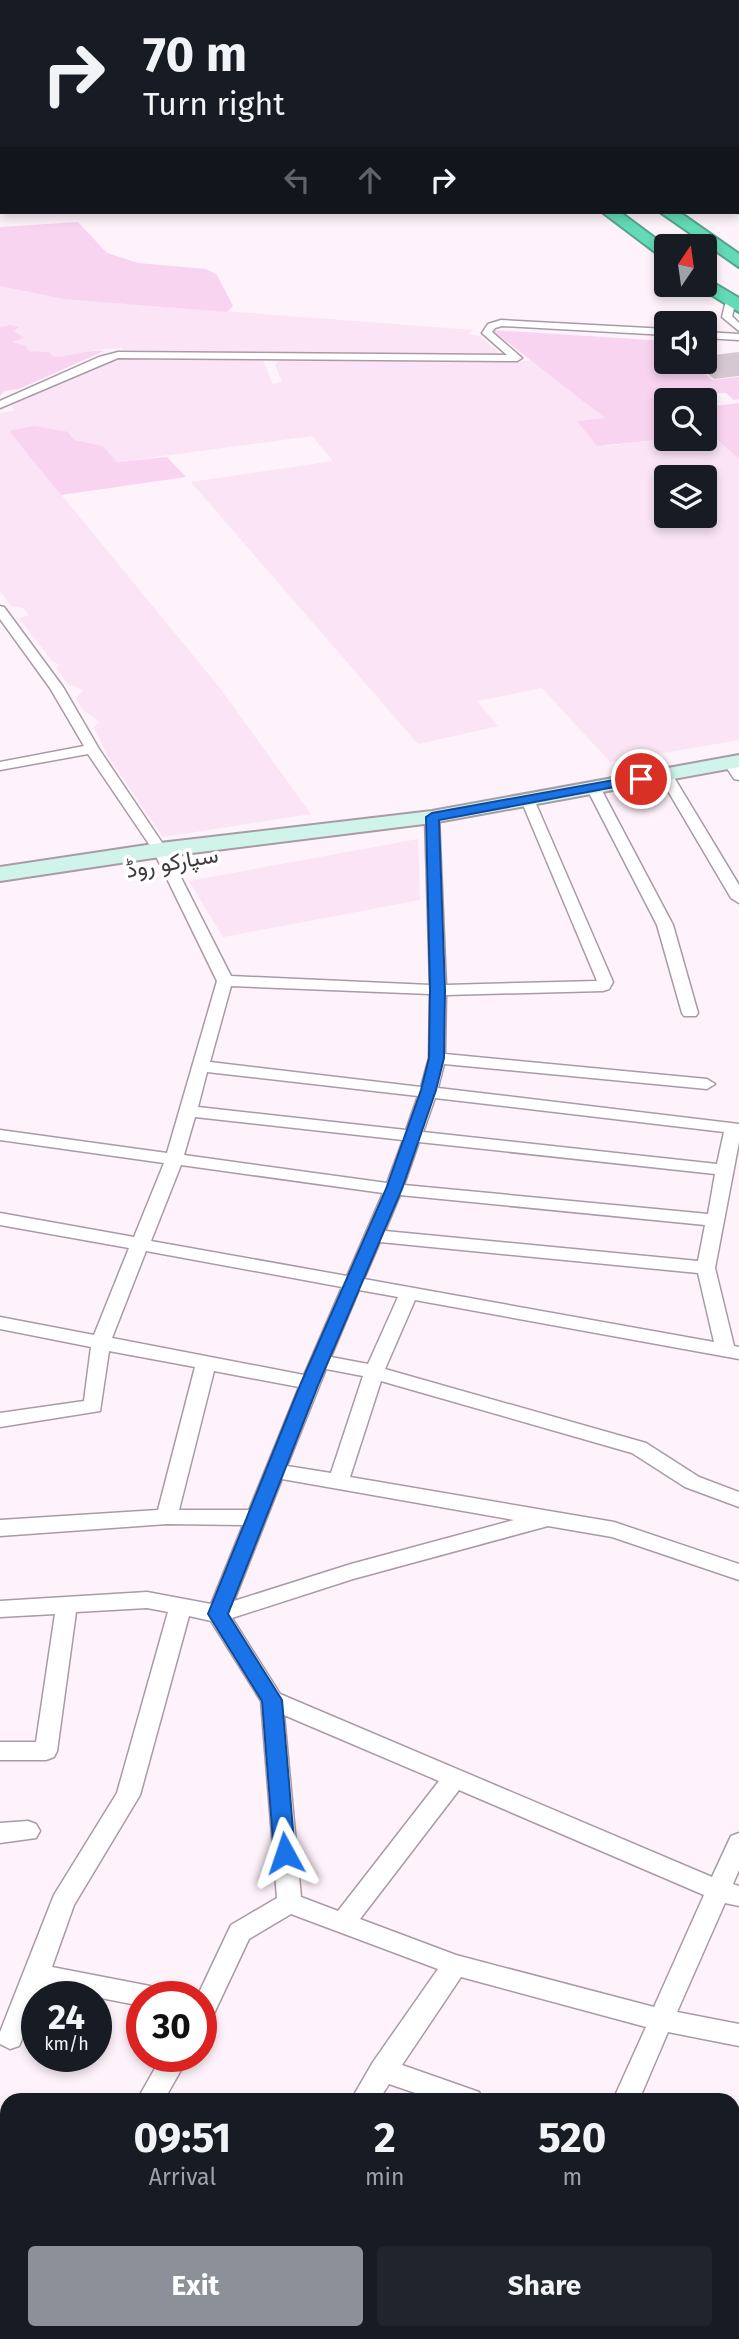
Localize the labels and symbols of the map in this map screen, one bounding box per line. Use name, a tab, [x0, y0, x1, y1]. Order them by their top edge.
north arrow	[654, 234, 718, 298]
pin	[611, 749, 671, 809]
street label: سپارکو روڈ	[124, 840, 221, 886]
position arrow	[248, 1816, 322, 1890]
speed limit sign: 30	[126, 1981, 217, 2072]

